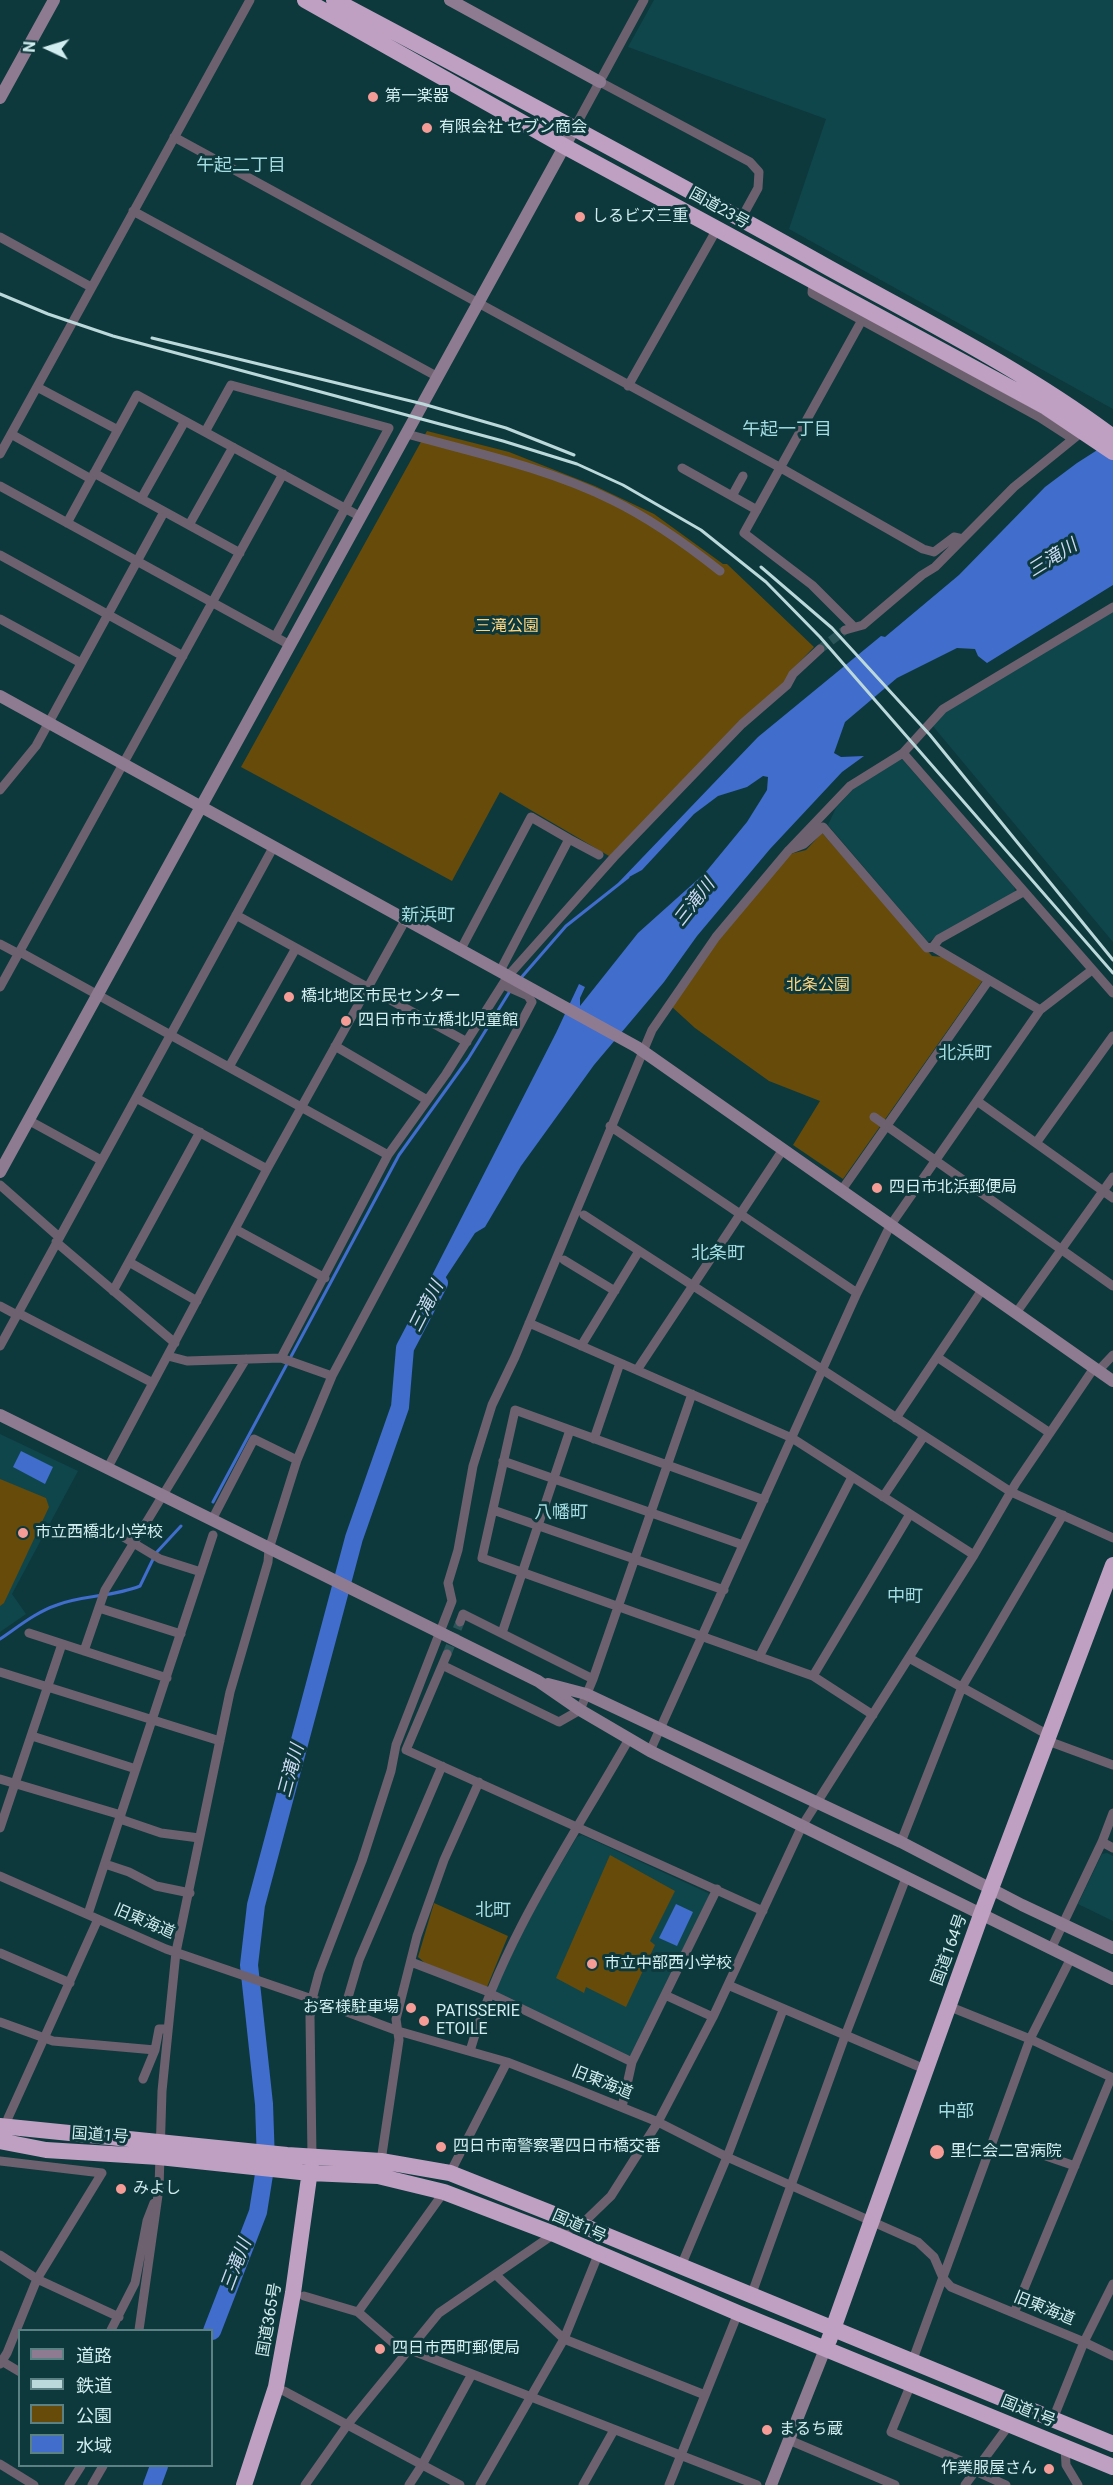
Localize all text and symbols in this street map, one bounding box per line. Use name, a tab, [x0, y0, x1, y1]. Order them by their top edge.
north arrow	[18, 18, 78, 78]
text: N	[20, 40, 39, 53]
place label: 第一楽器	[385, 87, 449, 107]
marker: 第一楽器	[366, 90, 380, 104]
place label: 有限会社 セブン商会	[439, 118, 587, 138]
marker: 有限会社 セブン商会	[420, 121, 434, 135]
district label: 午起二丁目	[196, 155, 286, 177]
street label: 国道23号	[685, 185, 753, 233]
place label: しるビズ三重	[592, 207, 688, 227]
marker: しるビズ三重	[573, 210, 587, 224]
district label: 午起一丁目	[742, 419, 832, 441]
water label: 三滝川	[1024, 536, 1082, 582]
park label: 三滝公園	[475, 617, 539, 637]
water label: 三滝川	[670, 875, 720, 931]
district label: 新浜町	[401, 905, 455, 927]
park label: 北条公園	[786, 976, 850, 996]
place label: 橋北地区市民センター	[301, 987, 461, 1007]
marker: 橋北地区市民センター	[282, 990, 296, 1004]
place label: 四日市市立橋北児童館	[358, 1011, 518, 1031]
marker: 四日市市立橋北児童館	[339, 1014, 353, 1028]
district label: 北浜町	[938, 1043, 992, 1065]
place label: 四日市北浜郵便局	[889, 1178, 1017, 1198]
marker: 四日市北浜郵便局	[870, 1181, 884, 1195]
district label: 北条町	[691, 1243, 745, 1265]
water label: 三滝川	[405, 1278, 449, 1336]
district label: 八幡町	[534, 1502, 588, 1524]
place label: 市立西橋北小学校	[35, 1523, 163, 1543]
marker: 市立西橋北小学校	[16, 1526, 30, 1540]
district label: 中町	[887, 1586, 923, 1608]
water label: 三滝川	[275, 1742, 309, 1800]
district label: 北町	[475, 1900, 511, 1922]
street label: 旧東海道	[111, 1901, 177, 1943]
street label: 国道164号	[928, 1911, 972, 1989]
place label: 市立中部西小学校	[604, 1954, 732, 1974]
marker: 市立中部西小学校	[585, 1957, 599, 1971]
place label: お客様駐車場	[303, 1998, 399, 2018]
marker: お客様駐車場	[404, 2001, 418, 2015]
place label: PATISSERIE ETOILE	[436, 2002, 520, 2040]
marker: PATISSERIE ETOILE	[417, 2014, 431, 2028]
street label: 旧東海道	[569, 2062, 635, 2104]
district label: 中部	[938, 2101, 974, 2123]
street label: 国道1号	[71, 2124, 129, 2148]
place label: 四日市南警察署四日市橋交番	[453, 2137, 661, 2157]
marker: 四日市南警察署四日市橋交番	[434, 2140, 448, 2154]
place label: 里仁会二宮病院	[950, 2142, 1062, 2162]
marker: 里仁会二宮病院	[928, 2143, 946, 2161]
place label: みよし	[133, 2179, 181, 2199]
marker: みよし	[114, 2182, 128, 2196]
street label: 国道1号	[549, 2207, 609, 2247]
water label: 三滝川	[217, 2236, 257, 2294]
street label: 国道365号	[254, 2281, 286, 2359]
street label: 旧東海道	[1011, 2288, 1077, 2330]
legend	[18, 2329, 213, 2467]
place label: 四日市西町郵便局	[392, 2339, 520, 2359]
marker: 四日市西町郵便局	[373, 2342, 387, 2356]
text: 道路	[76, 2345, 112, 2366]
text: 鉄道	[76, 2375, 112, 2396]
street label: 国道1号	[998, 2392, 1058, 2432]
text: 公園	[76, 2405, 112, 2426]
place label: まるち蔵	[779, 2420, 843, 2440]
marker: まるち蔵	[760, 2423, 774, 2437]
text: 水域	[76, 2435, 112, 2456]
place label: 作業服屋さん	[941, 2459, 1037, 2479]
marker: 作業服屋さん	[1042, 2462, 1056, 2476]

